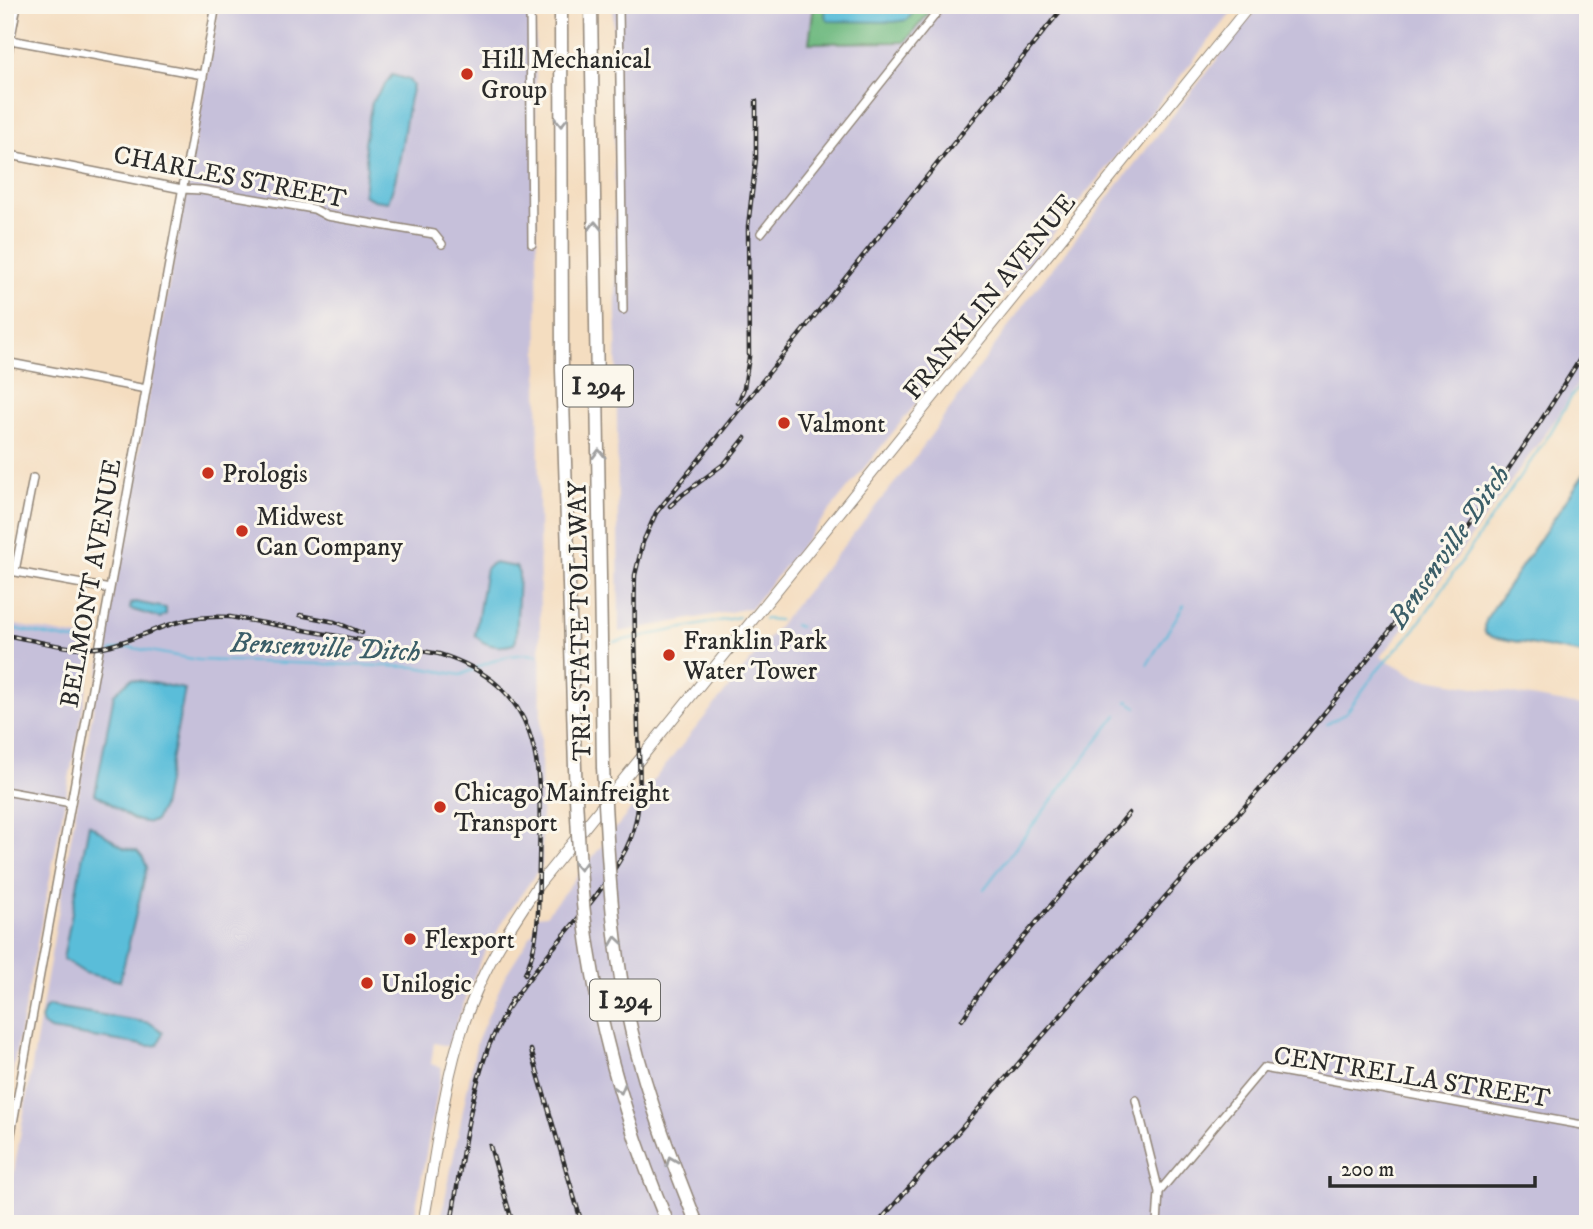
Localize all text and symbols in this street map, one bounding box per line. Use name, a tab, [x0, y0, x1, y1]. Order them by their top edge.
place label: Hill Mechanical Group	[481, 44, 651, 107]
marker: Hill Mechanical Group	[459, 66, 475, 82]
one-way arrow	[553, 118, 569, 128]
street label: CHARLES STREET	[110, 139, 349, 216]
street label: FRANKLIN AVENUE	[897, 187, 1084, 407]
one-way arrow	[587, 220, 603, 231]
road number: I 294	[563, 366, 633, 407]
place label: Valmont	[797, 408, 886, 441]
marker: Valmont	[776, 415, 792, 431]
one-way arrow	[592, 448, 607, 459]
street label: BELMONT AVENUE	[53, 456, 130, 710]
place label: Prologis	[222, 458, 308, 491]
water label: Bensenville Ditch	[1380, 459, 1518, 635]
marker: Prologis	[200, 465, 216, 481]
street label: TRI-STATE TOLLWAY	[562, 480, 599, 761]
place label: Midwest Can Company	[256, 501, 403, 564]
marker: Midwest Can Company	[234, 523, 250, 539]
water label: Bensenville Ditch	[229, 625, 422, 670]
place label: Franklin Park Water Tower	[682, 625, 827, 688]
marker: Franklin Park Water Tower	[661, 647, 677, 663]
place label: Chicago Mainfreight Transport	[454, 777, 670, 840]
marker: Chicago Mainfreight Transport	[432, 799, 448, 815]
one-way arrow	[572, 860, 587, 871]
place label: Flexport	[424, 924, 515, 957]
marker: Flexport	[402, 931, 418, 947]
one-way arrow	[608, 935, 623, 946]
place label: Unilogic	[381, 968, 472, 1001]
marker: Unilogic	[359, 975, 375, 991]
road number: I 294	[590, 980, 660, 1020]
street label: CENTRELLA STREET	[1271, 1039, 1553, 1116]
one-way arrow	[612, 1083, 626, 1095]
scale bar	[1330, 1145, 1535, 1189]
one-way arrow	[666, 1155, 680, 1167]
text: 200 m	[1341, 1157, 1394, 1183]

